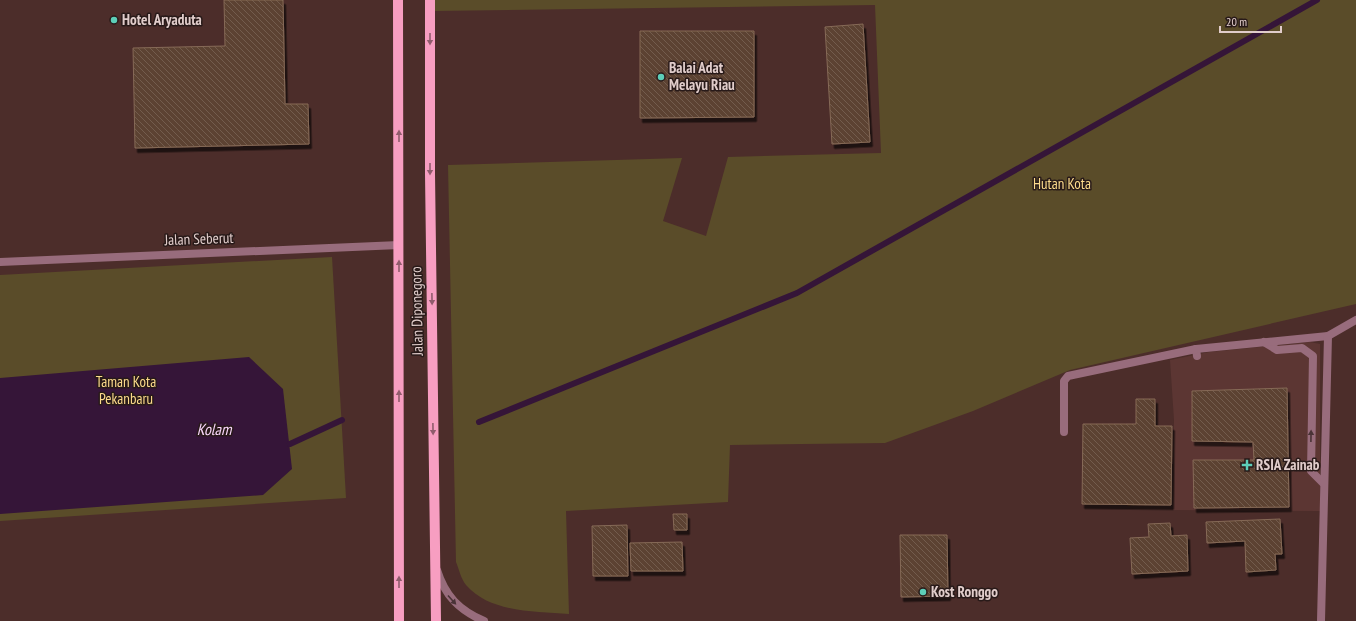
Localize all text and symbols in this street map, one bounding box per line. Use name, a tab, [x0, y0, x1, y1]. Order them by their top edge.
scale bar	[1220, 8, 1281, 34]
place label: Hotel Aryaduta	[122, 10, 202, 29]
text: 20 m	[1226, 14, 1247, 29]
marker: Hotel Aryaduta	[109, 15, 119, 25]
one-way arrow	[427, 33, 433, 46]
place label: Balai Adat Melayu Riau	[669, 58, 735, 94]
marker: Balai Adat Melayu Riau	[656, 72, 666, 82]
one-way arrow	[396, 129, 402, 142]
one-way arrow	[427, 163, 433, 176]
park label: Hutan Kota	[1033, 174, 1091, 193]
street label: Jalan Seberut	[163, 228, 234, 249]
one-way arrow	[396, 259, 402, 272]
street label: Jalan Diponegoro	[406, 266, 427, 357]
one-way arrow	[428, 293, 435, 305]
park label: Taman Kota Pekanbaru	[96, 372, 156, 408]
one-way arrow	[396, 389, 402, 402]
water label: Kolam	[197, 419, 233, 439]
one-way arrow	[430, 423, 437, 435]
one-way arrow	[1308, 429, 1314, 442]
place label: RSIA Zainab	[1256, 455, 1320, 474]
marker: RSIA Zainab	[1241, 459, 1253, 471]
one-way arrow	[396, 575, 402, 588]
place label: Kost Ronggo	[931, 582, 998, 601]
marker: Kost Ronggo	[918, 587, 928, 597]
one-way arrow	[448, 595, 457, 605]

